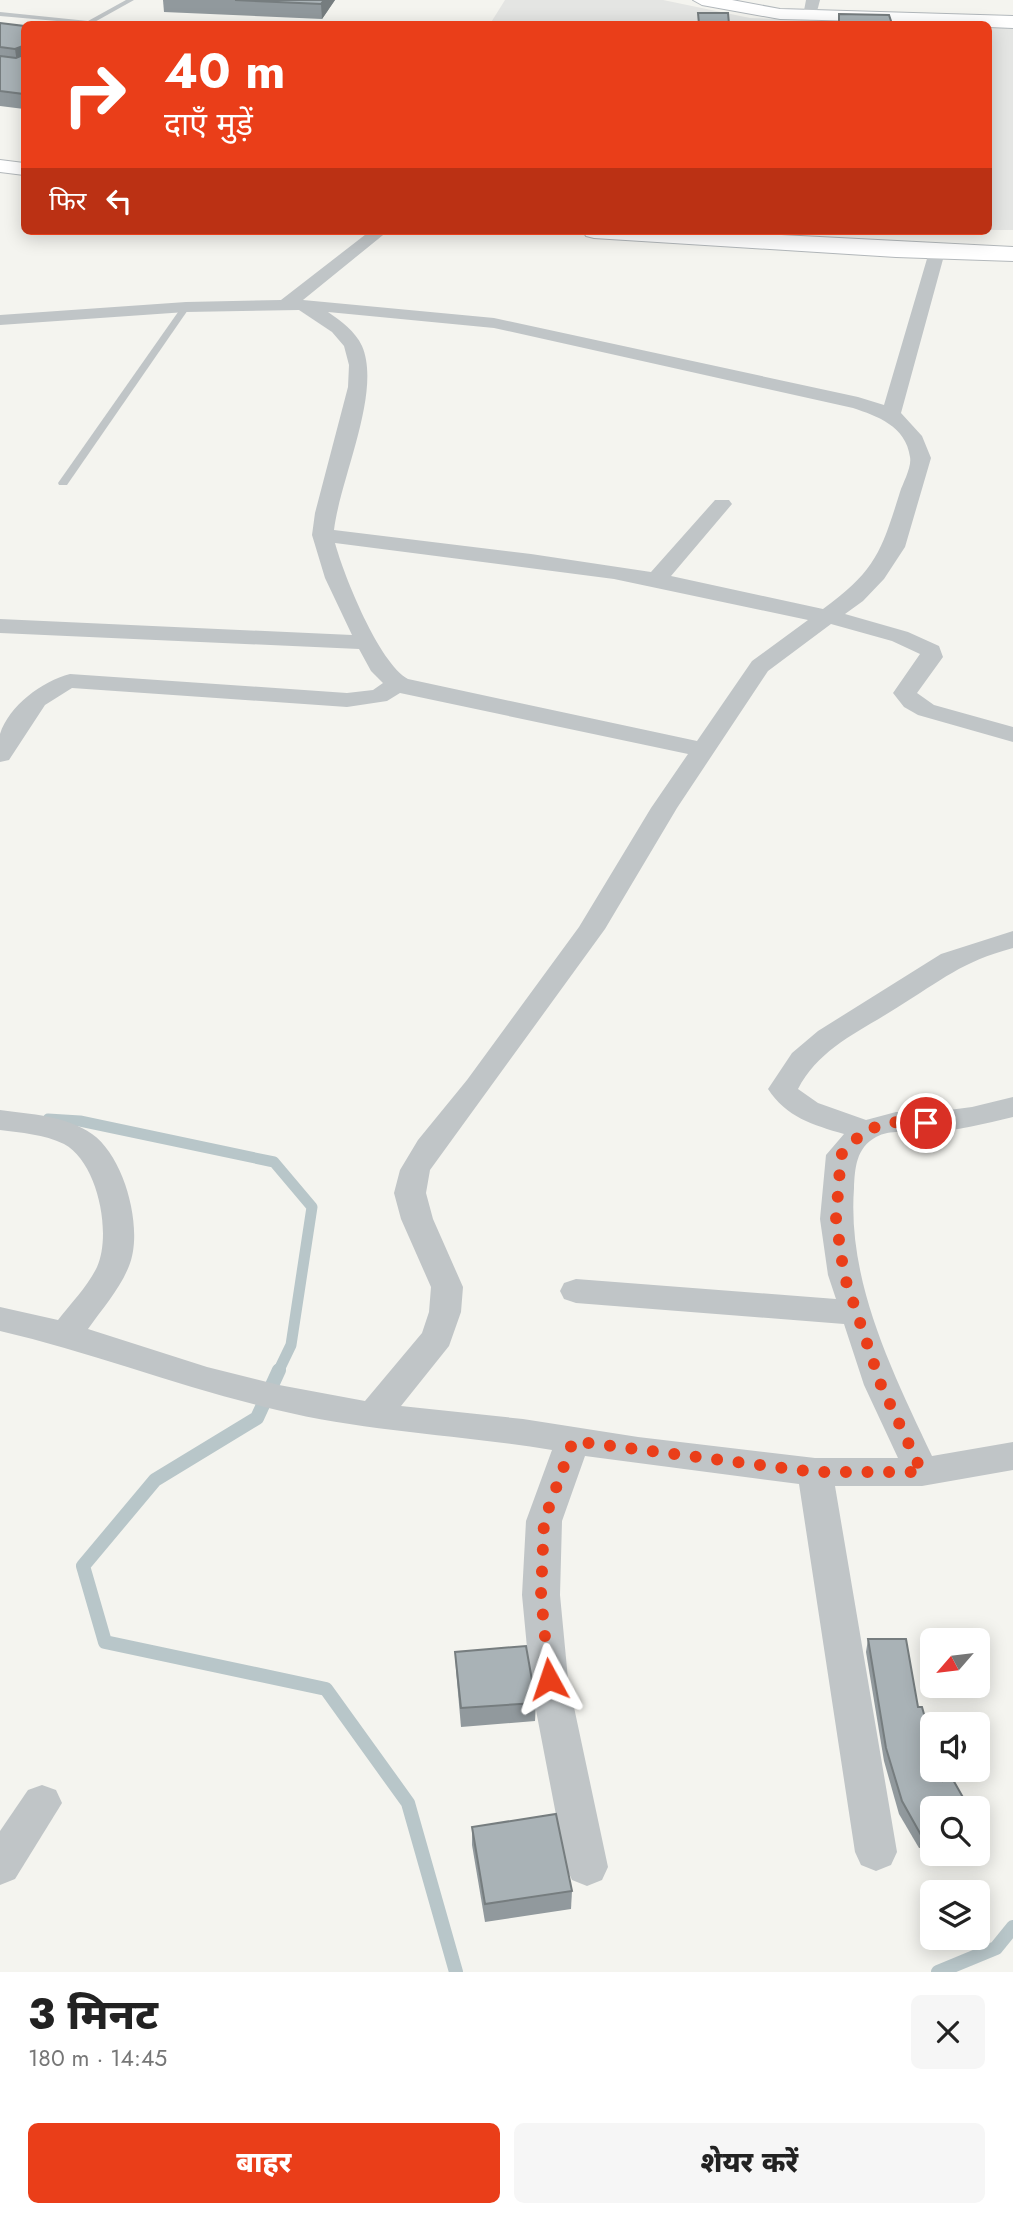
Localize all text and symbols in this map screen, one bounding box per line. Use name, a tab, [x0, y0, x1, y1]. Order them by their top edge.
text: 40 m	[164, 36, 286, 106]
icon: right	[49, 49, 140, 140]
text: दाएँ मुड़ें	[164, 101, 253, 147]
text: फिर	[49, 182, 86, 220]
icon: left	[100, 182, 138, 220]
pin	[896, 1093, 956, 1153]
icon: arrive	[907, 1104, 945, 1142]
north arrow	[920, 1628, 990, 1698]
map controls	[920, 1628, 990, 1950]
position arrow	[512, 1642, 586, 1716]
button: sound	[920, 1712, 990, 1782]
button: search	[920, 1796, 990, 1866]
button: layers	[920, 1880, 990, 1950]
text: 3 मिनट	[28, 1984, 158, 2045]
button: close	[911, 1995, 985, 2069]
text: 180 m · 14:45	[28, 2041, 167, 2075]
button: बाहर	[28, 2123, 500, 2203]
button: शेयर करें	[514, 2123, 985, 2203]

